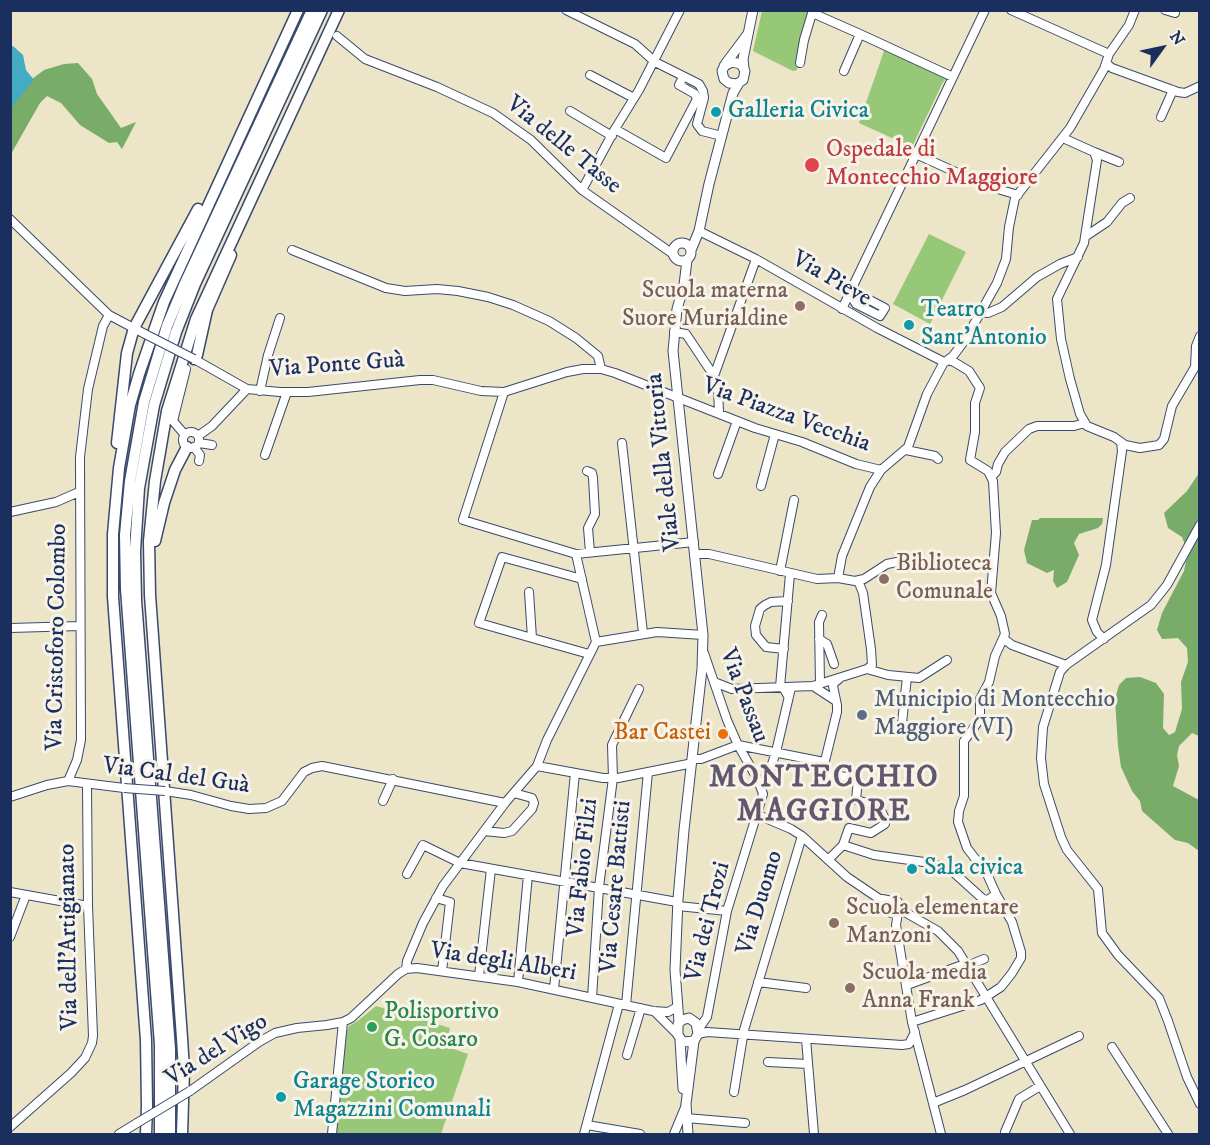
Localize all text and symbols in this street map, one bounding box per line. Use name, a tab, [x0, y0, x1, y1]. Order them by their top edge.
north arrow	[1132, 18, 1192, 78]
text: N	[1165, 27, 1189, 49]
street label: Via delle Tasse	[500, 91, 626, 201]
place label: Galleria Civica	[728, 98, 869, 126]
marker: Galleria Civica	[709, 105, 723, 119]
place label: Ospedale di Montecchio Maggiore	[826, 137, 1038, 193]
marker: Ospedale di Montecchio Maggiore	[803, 156, 821, 174]
street label: Via Pieve	[786, 246, 876, 314]
place label: Scuola materna Suore Murialdine	[622, 278, 788, 334]
place label: Teatro Sant'Antonio	[921, 297, 1047, 353]
marker: Scuola materna Suore Murialdine	[793, 299, 807, 313]
marker: Teatro Sant'Antonio	[902, 318, 916, 332]
street label: Via Ponte Guà	[268, 347, 406, 385]
street label: Viale della Vittoria	[641, 372, 689, 552]
street label: Via Piazza Vecchia	[698, 372, 874, 460]
street label: Via Cristoforo Colombo	[42, 523, 74, 751]
place label: Biblioteca Comunale	[896, 551, 993, 607]
marker: Biblioteca Comunale	[877, 572, 891, 586]
street label: Via Passau	[712, 645, 774, 747]
place label: Municipio di Montecchio Maggiore (VI)	[874, 687, 1115, 743]
marker: Municipio di Montecchio Maggiore (VI)	[855, 708, 869, 722]
place label: Bar Castei	[614, 720, 711, 748]
marker: Bar Castei	[716, 727, 730, 741]
street label: Via Cal del Guà	[101, 752, 251, 802]
district label: MONTECCHIO MAGGIORE	[709, 762, 939, 832]
street label: Via Fabio Filzi	[562, 797, 606, 939]
street label: Via Cesare Battisti	[595, 799, 639, 975]
street label: Via dell'Artigianato	[54, 844, 86, 1030]
street label: Via Duomo	[732, 847, 790, 959]
place label: Sala civica	[924, 855, 1023, 883]
street label: Via dei Trozi	[680, 859, 738, 985]
marker: Sala civica	[905, 862, 919, 876]
place label: Scuola elementare Manzoni	[846, 895, 1019, 951]
marker: Scuola elementare Manzoni	[827, 916, 841, 930]
street label: Via degli Alberi	[428, 937, 578, 989]
place label: Scuola media Anna Frank	[862, 960, 987, 1016]
marker: Scuola media Anna Frank	[843, 981, 857, 995]
place label: Polisportivo G. Cosaro	[384, 999, 499, 1055]
street label: Via del Vigo	[160, 1008, 274, 1094]
marker: Polisportivo G. Cosaro	[365, 1020, 379, 1034]
place label: Garage Storico Magazzini Comunali	[293, 1069, 491, 1125]
marker: Garage Storico Magazzini Comunali	[274, 1090, 288, 1104]

